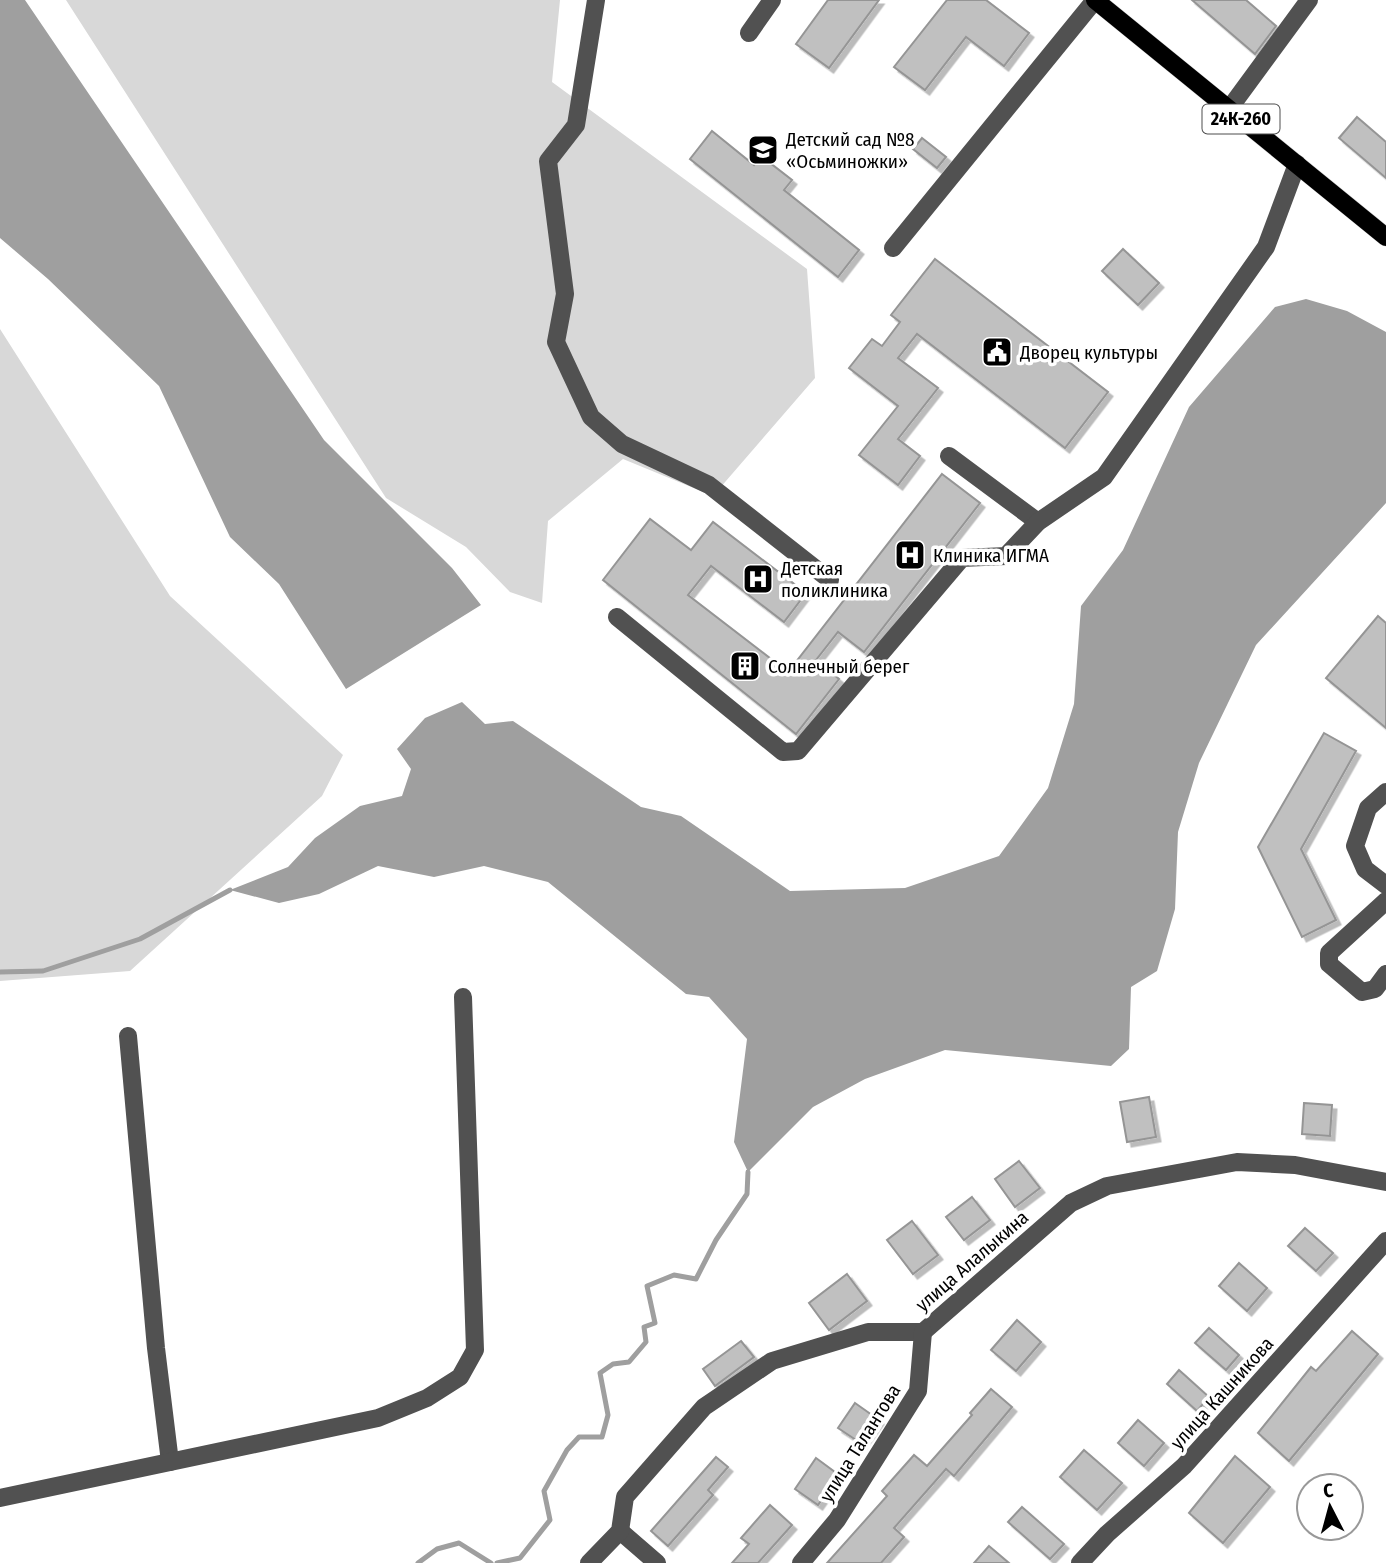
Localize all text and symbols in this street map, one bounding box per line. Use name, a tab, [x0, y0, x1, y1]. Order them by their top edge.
road number: 24К-260	[1202, 104, 1280, 134]
place label: Детский сад №8 «Осьминожки»	[785, 128, 915, 173]
school or university icon: Детский сад №8 «Осьминожки»	[746, 133, 780, 167]
public building icon: Дворец культуры	[980, 335, 1014, 369]
place label: Дворец культуры	[1019, 341, 1158, 364]
hospital icon: Клиника ИГМА	[893, 538, 927, 572]
place label: Клиника ИГМА	[933, 544, 1049, 567]
place label: Детская поликлиника	[780, 557, 888, 602]
hospital icon: Детская поликлиника	[741, 562, 775, 596]
building icon: Солнечный берег	[728, 649, 762, 683]
place label: Солнечный берег	[768, 655, 910, 678]
street label: улица Алалыкина	[911, 1206, 1033, 1316]
street label: улица Кашникова	[1166, 1332, 1278, 1454]
street label: улица Талантова	[815, 1380, 905, 1506]
north arrow	[1295, 1472, 1365, 1542]
text: С	[1322, 1479, 1334, 1503]

